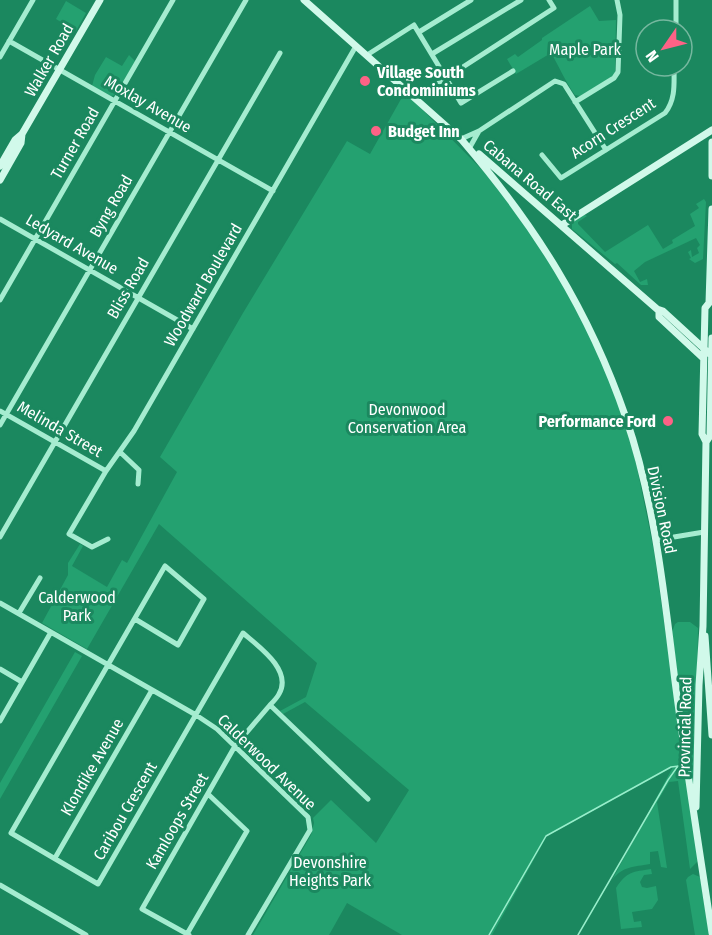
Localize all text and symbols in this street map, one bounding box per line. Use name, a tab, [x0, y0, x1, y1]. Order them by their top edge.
north arrow	[634, 18, 694, 78]
street label: Walker Road	[20, 20, 78, 100]
park label: Maple Park	[549, 40, 622, 59]
text: N	[642, 47, 663, 66]
place label: Village South Condominiums	[376, 63, 476, 100]
street label: Moxlay Avenue	[101, 71, 195, 137]
marker: Village South Condominiums	[358, 74, 372, 88]
street label: Acorn Crescent	[567, 93, 660, 162]
street label: Turner Road	[47, 104, 103, 182]
place label: Budget Inn	[388, 122, 460, 141]
marker: Budget Inn	[369, 124, 383, 138]
street label: Cabana Road East	[479, 135, 581, 225]
street label: Byng Road	[86, 171, 136, 241]
street label: Ledyard Avenue	[22, 210, 122, 278]
street label: Woodward Boulevard	[160, 220, 246, 350]
street label: Bliss Road	[103, 254, 153, 322]
street label: Melinda Street	[14, 397, 107, 461]
park label: Devonwood Conservation Area	[348, 400, 467, 437]
place label: Performance Ford	[538, 412, 656, 431]
marker: Performance Ford	[661, 414, 675, 428]
street label: Division Road	[643, 464, 681, 556]
park label: Calderwood Park	[38, 588, 116, 625]
street label: Provincial Road	[675, 676, 695, 778]
street label: Calderwood Avenue	[214, 710, 320, 814]
street label: Klondike Avenue	[56, 715, 128, 819]
street label: Caribou Crescent	[89, 758, 161, 864]
street label: Kamloops Street	[142, 769, 213, 872]
park label: Devonshire Heights Park	[289, 853, 371, 890]

